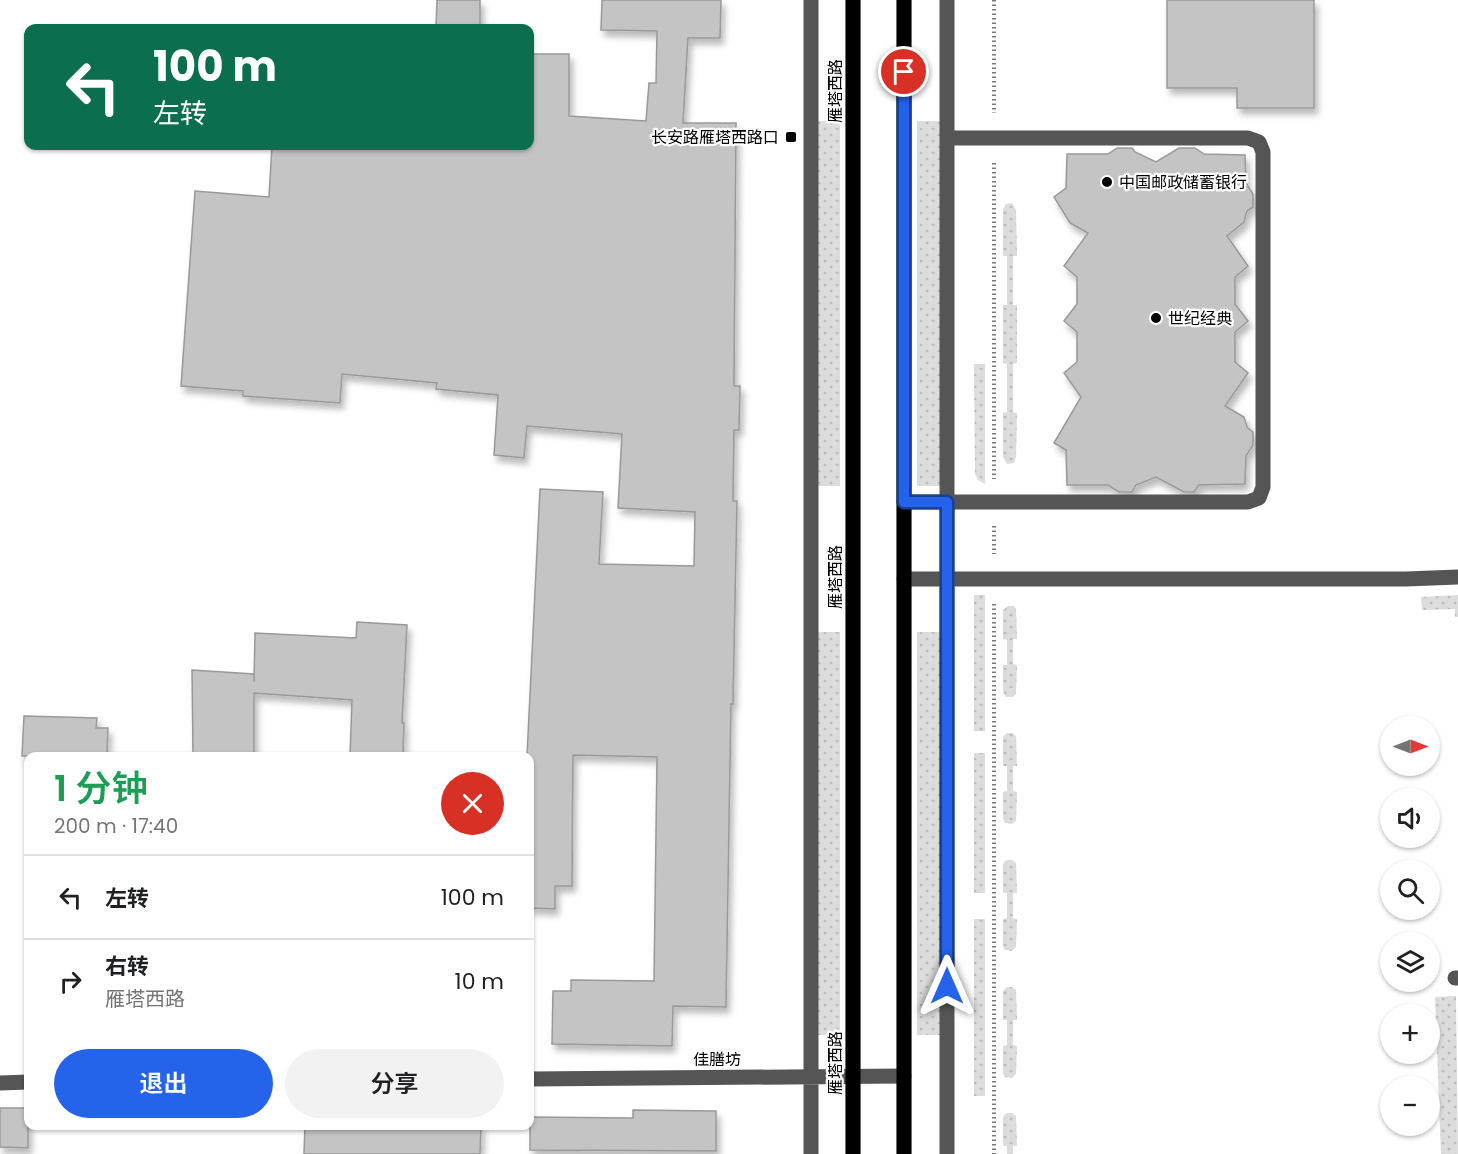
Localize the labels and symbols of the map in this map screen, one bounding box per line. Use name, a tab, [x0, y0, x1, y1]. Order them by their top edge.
pin	[878, 46, 929, 97]
street label: 雁塔西路	[824, 59, 847, 123]
place label: 长安路雁塔西路口	[651, 126, 779, 149]
marker: 长安路雁塔西路口	[784, 130, 798, 144]
place label: 中国邮政储蓄银行	[1119, 171, 1247, 194]
marker: 中国邮政储蓄银行	[1100, 175, 1114, 189]
place label: 世纪经典	[1168, 307, 1232, 330]
marker: 世纪经典	[1149, 311, 1163, 325]
street label: 雁塔西路	[824, 545, 847, 609]
north arrow	[1380, 716, 1440, 776]
position arrow	[915, 954, 979, 1018]
street label: 雁塔西路	[824, 1031, 847, 1095]
street label: 佳膳坊	[693, 1048, 741, 1071]

